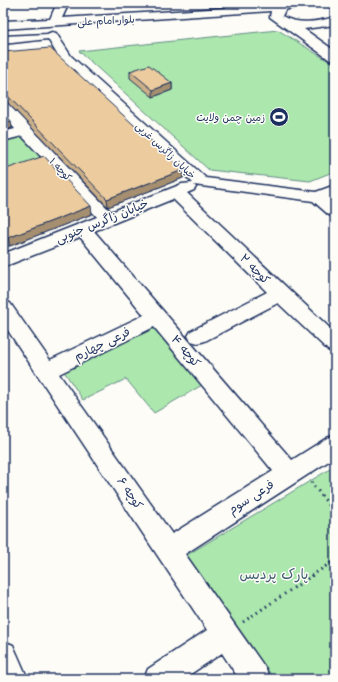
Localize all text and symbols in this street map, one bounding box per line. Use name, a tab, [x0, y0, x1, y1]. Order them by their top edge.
street label: بلوار امام علی	[77, 12, 135, 29]
sports icon: زمین چمن ولایت	[268, 106, 290, 128]
place label: زمین چمن ولایت	[196, 111, 265, 124]
street label: خیابان زاگرس غربی	[132, 119, 198, 182]
street label: کوچه ۱	[47, 155, 75, 184]
street label: خیابان زاگرس جنوبی	[53, 195, 151, 247]
street label: کوچه ۲	[236, 250, 274, 288]
street label: فرعی چهارم	[71, 324, 133, 365]
street label: کوچه ۴	[168, 331, 204, 371]
street label: کوچه ۶	[113, 474, 147, 512]
street label: فرعی سوم	[225, 476, 278, 519]
park label: پارک پردیس	[240, 565, 308, 584]

